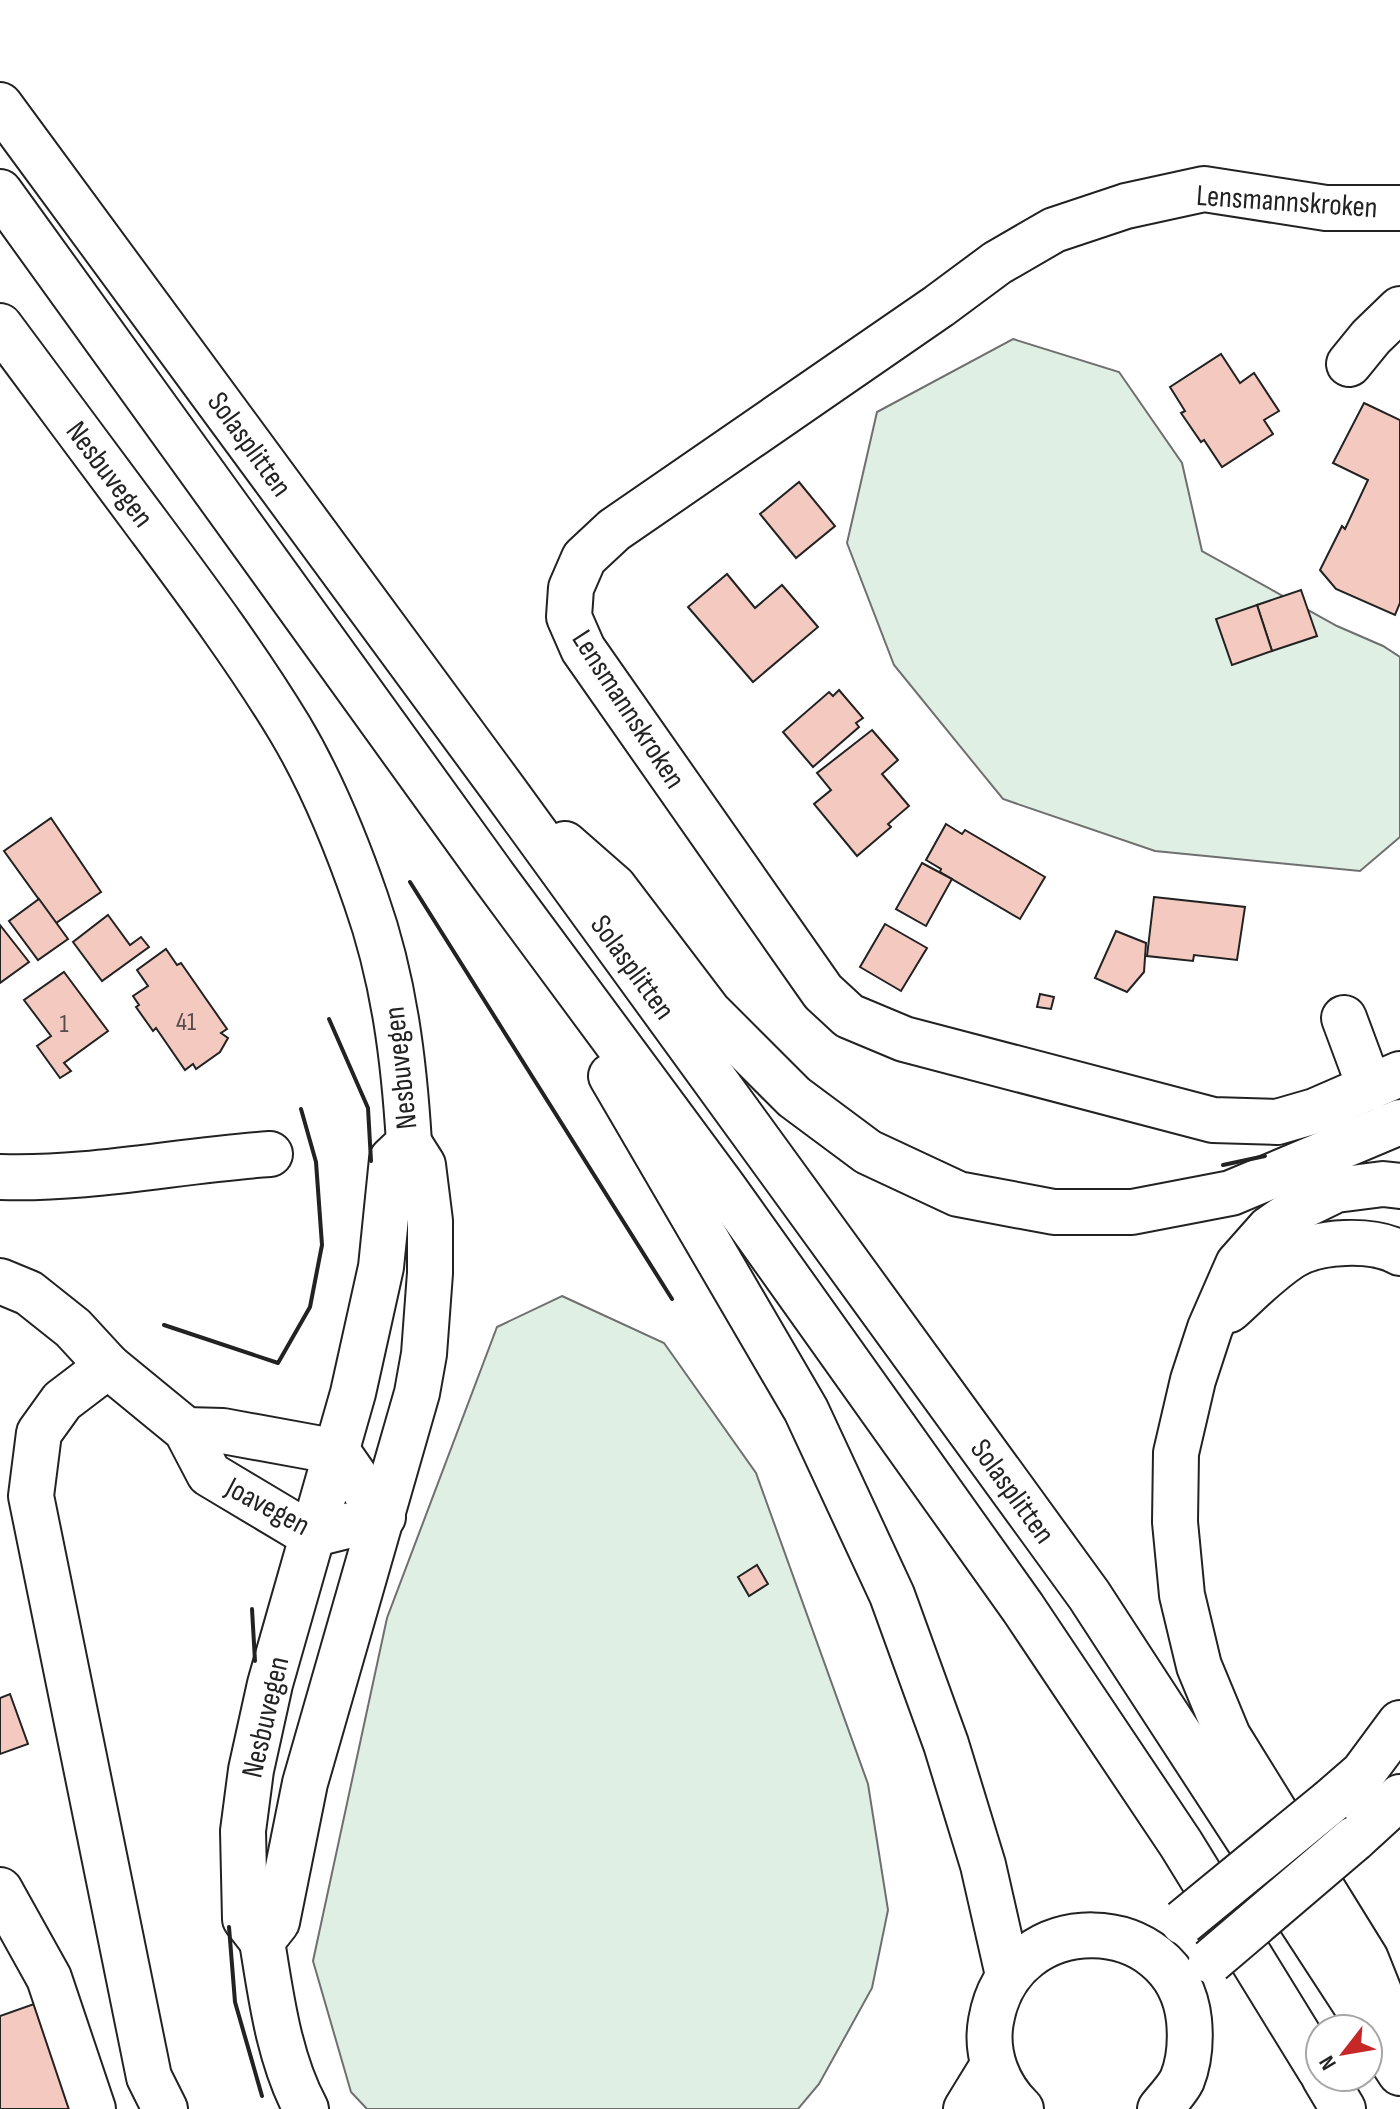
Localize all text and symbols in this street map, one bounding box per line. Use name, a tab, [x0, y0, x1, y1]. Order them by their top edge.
street label: Lensmannskroken	[1195, 178, 1379, 226]
street label: Solasplitten	[199, 385, 299, 504]
street label: Nesbuvegen	[58, 415, 161, 535]
street label: Lensmannskroken	[564, 624, 693, 796]
street label: Solasplitten	[582, 908, 682, 1027]
street label: Nesbuvegen	[377, 1005, 425, 1131]
house number: 41	[176, 1007, 196, 1038]
house number: 1	[59, 1009, 69, 1040]
street label: Solasplitten	[962, 1432, 1062, 1551]
street label: Joavegen	[218, 1469, 316, 1544]
street label: Nesbuvegen	[235, 1653, 297, 1781]
north arrow	[1304, 2013, 1384, 2093]
text: N	[1314, 2051, 1343, 2075]

